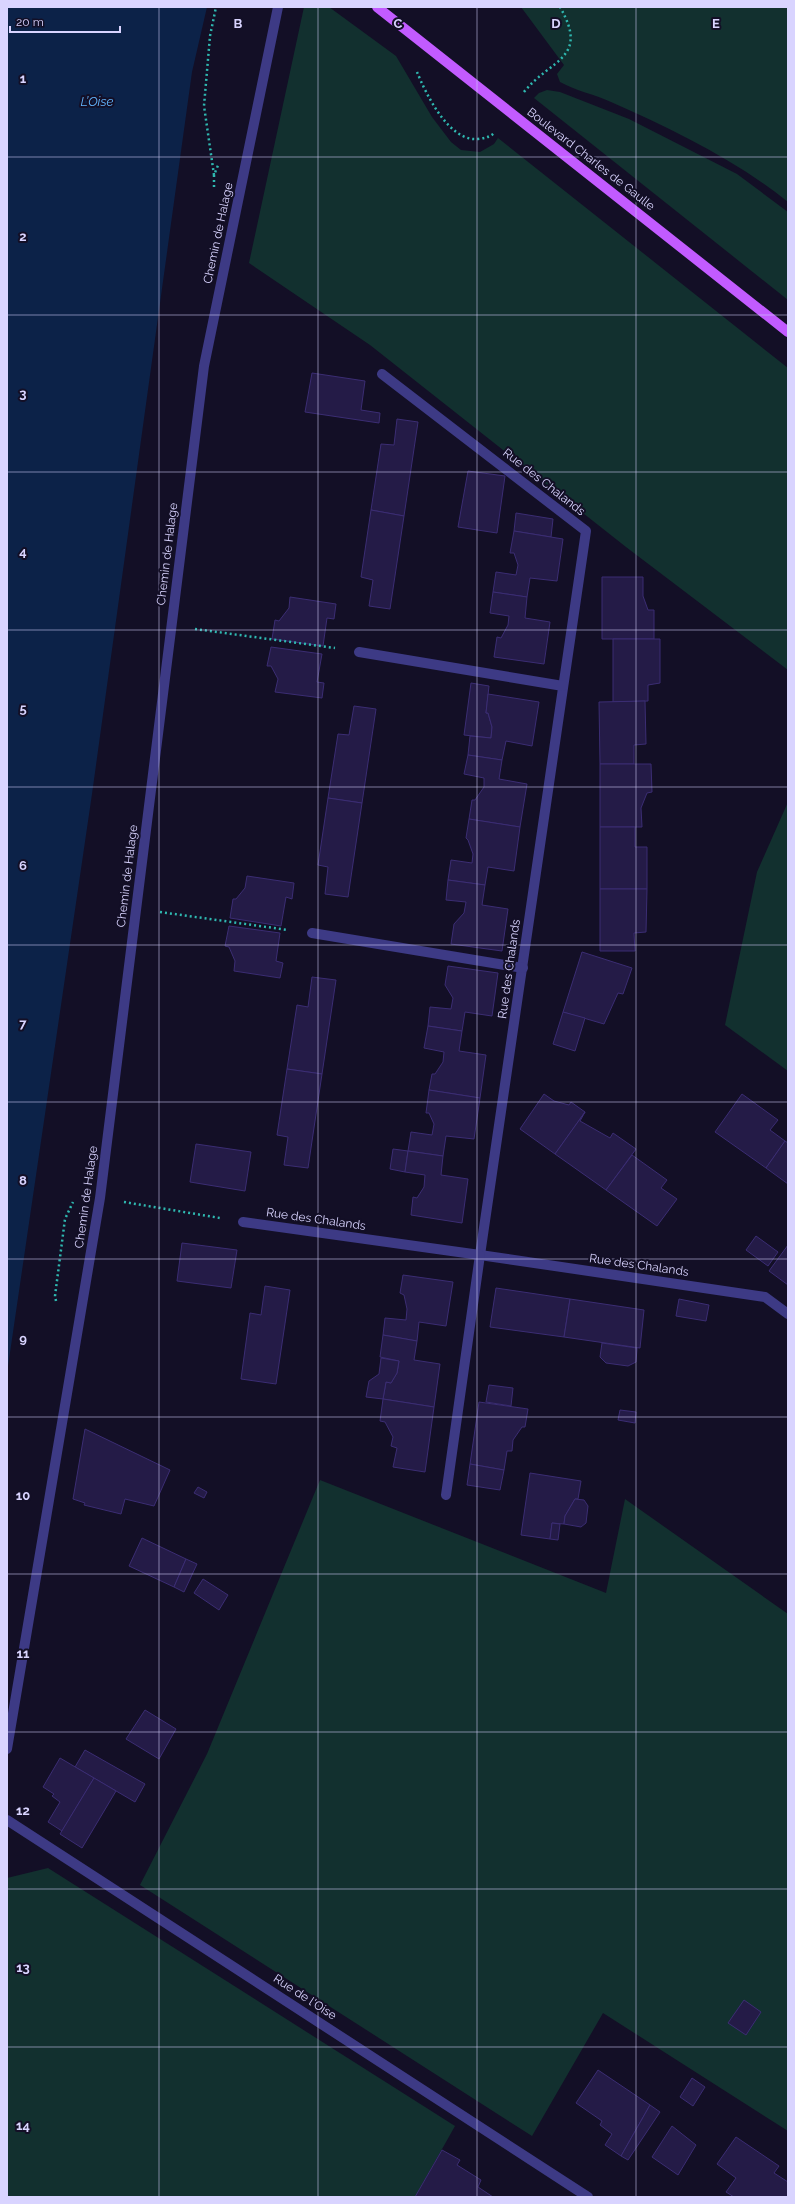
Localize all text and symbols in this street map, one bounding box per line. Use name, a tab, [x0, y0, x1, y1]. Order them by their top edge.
scale bar	[10, 8, 120, 34]
text: 20 m	[16, 15, 44, 29]
text: B	[234, 16, 243, 31]
text: C	[394, 16, 403, 31]
text: D	[551, 16, 561, 31]
text: E	[712, 16, 720, 31]
text: 1	[20, 71, 27, 86]
water label: L’Oise	[81, 94, 113, 109]
street label: Boulevard Charles de Gaulle	[524, 105, 658, 213]
street label: Chemin de Halage	[200, 181, 236, 285]
text: 2	[19, 229, 27, 244]
text: 3	[19, 386, 27, 401]
street label: Rue des Chalands	[500, 446, 588, 518]
street label: Chemin de Halage	[154, 502, 180, 606]
text: 4	[19, 544, 27, 559]
text: 5	[19, 701, 27, 716]
street label: Chemin de Halage	[114, 824, 140, 928]
text: 6	[19, 858, 27, 873]
street label: Rue des Chalands	[495, 918, 523, 1020]
text: 7	[19, 1016, 27, 1031]
street label: Chemin de Halage	[72, 1145, 100, 1249]
text: 8	[19, 1173, 27, 1188]
street label: Rue des Chalands	[265, 1205, 367, 1233]
street label: Rue des Chalands	[588, 1251, 690, 1279]
text: 9	[19, 1331, 27, 1346]
text: 10	[16, 1488, 30, 1503]
text: 11	[17, 1646, 30, 1661]
text: 12	[16, 1803, 30, 1818]
text: 13	[16, 1960, 30, 1975]
street label: Rue de l'Oise	[271, 1971, 339, 2023]
text: 14	[16, 2118, 30, 2133]

